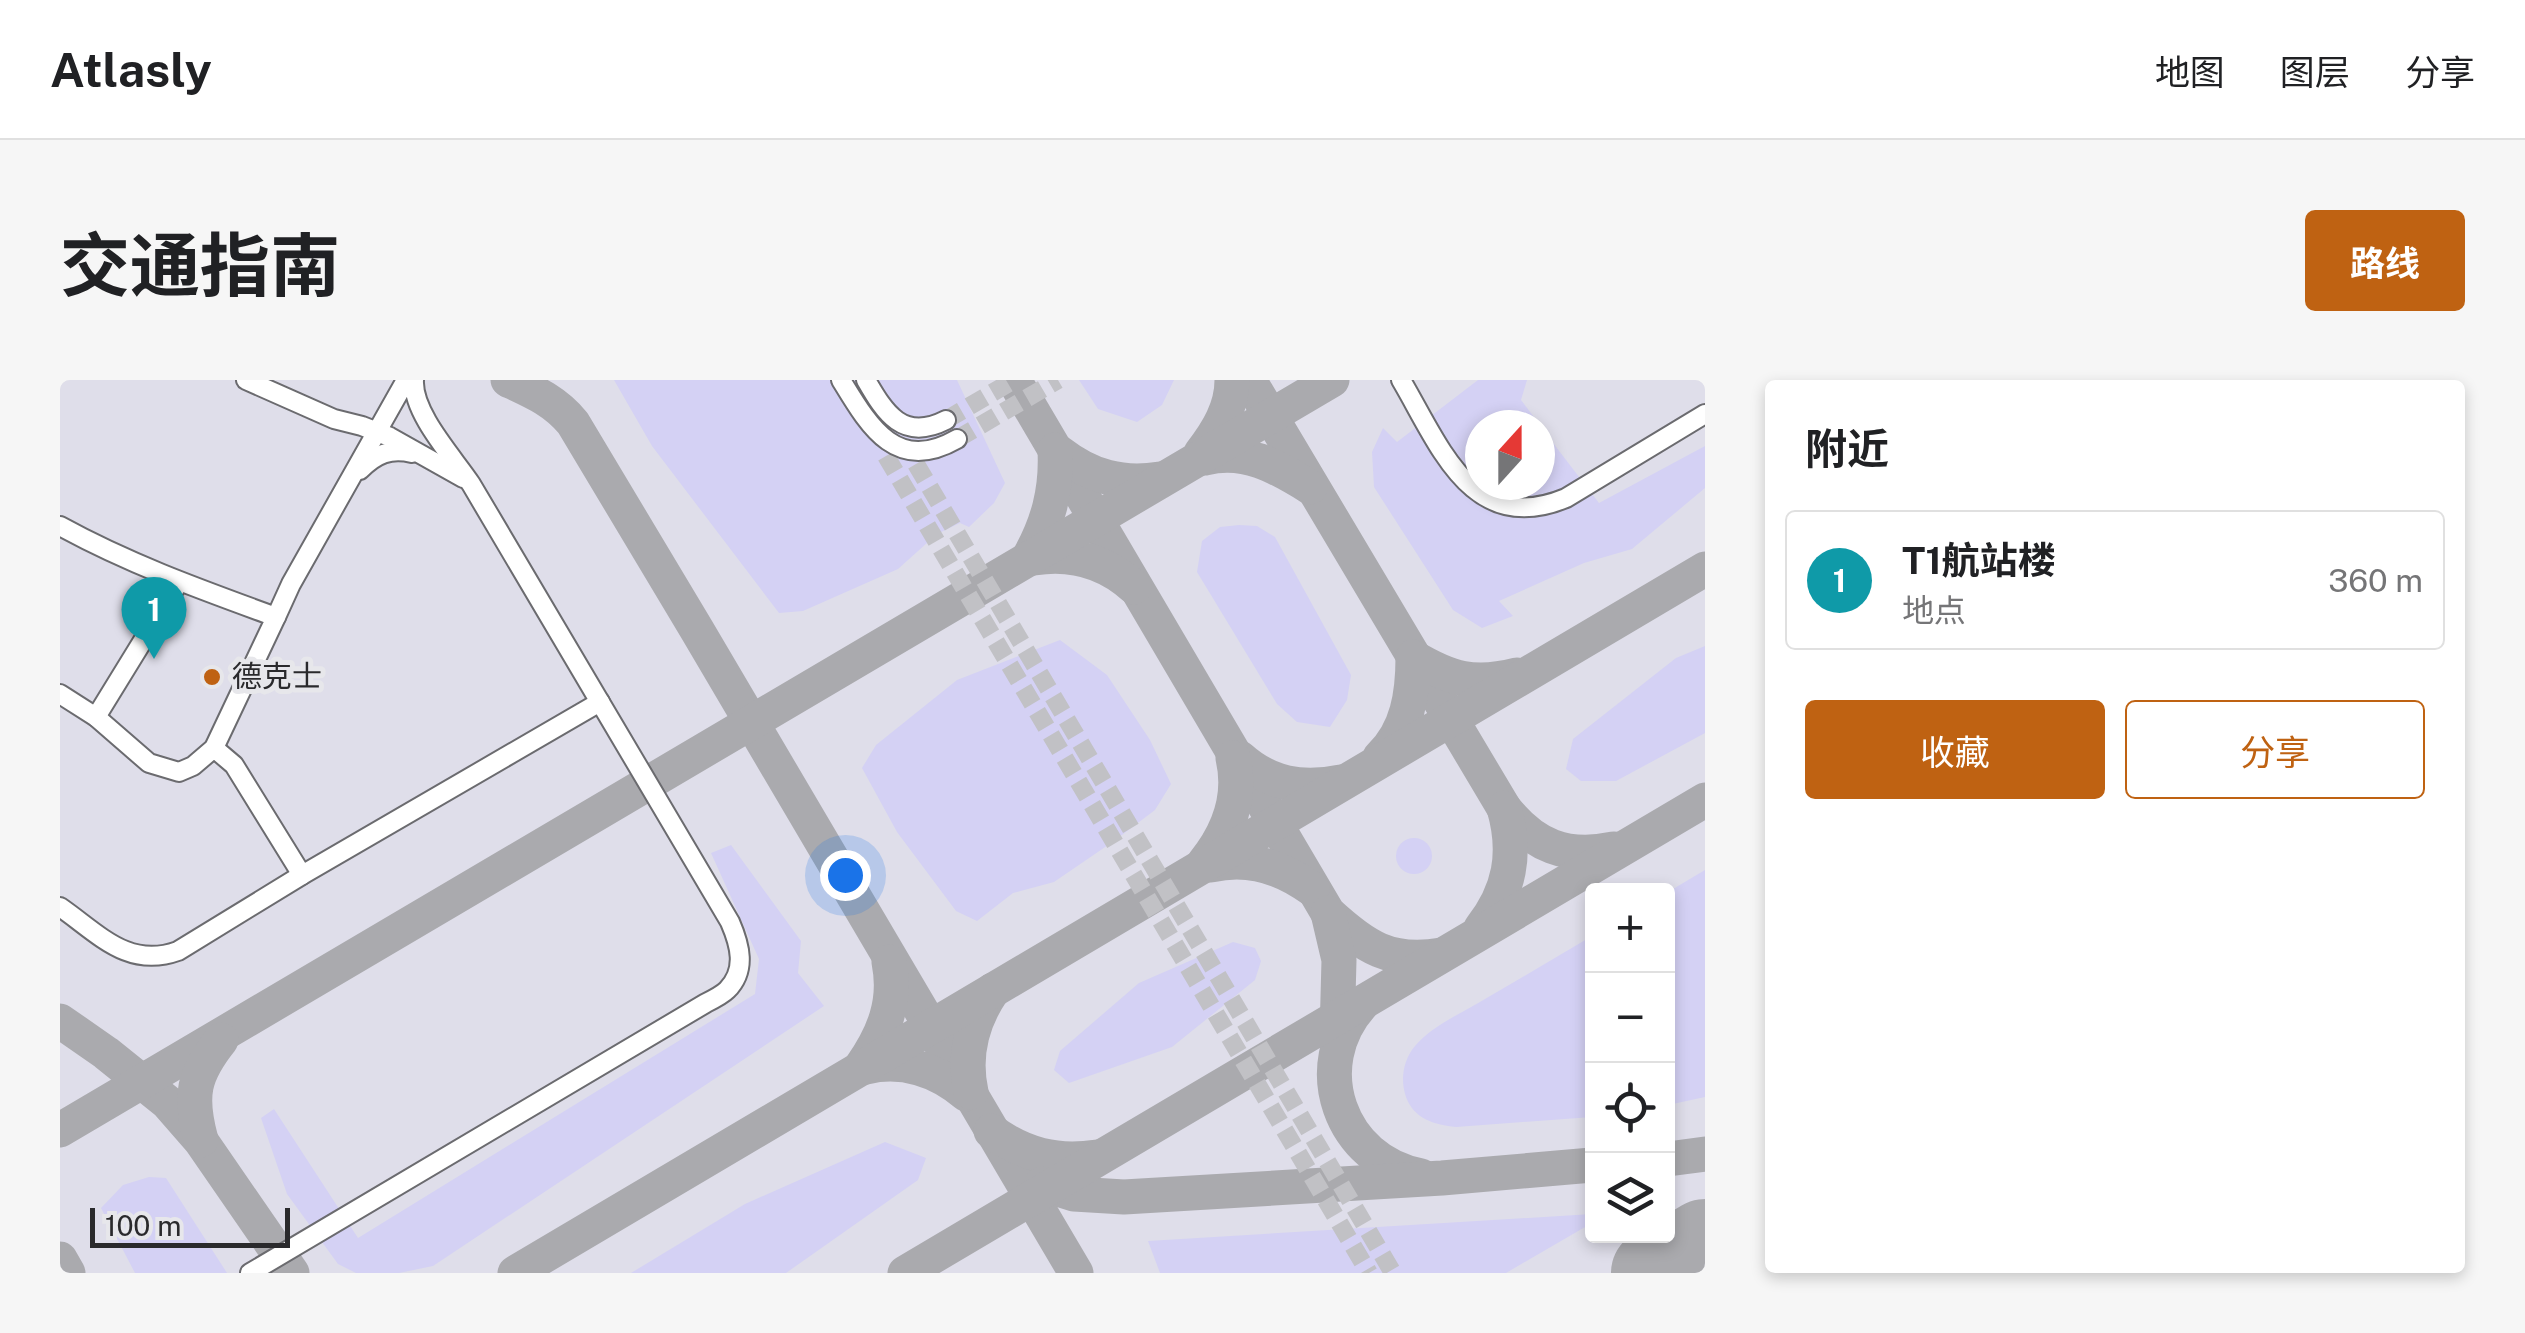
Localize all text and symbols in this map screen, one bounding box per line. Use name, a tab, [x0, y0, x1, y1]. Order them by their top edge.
text: Atlasly	[50, 41, 212, 98]
text: 地图	[2155, 52, 2225, 93]
text: 图层	[2280, 52, 2350, 93]
text: 分享	[2405, 52, 2475, 93]
button: 路线	[2305, 210, 2465, 311]
text: 交通指南	[60, 224, 340, 307]
north arrow	[1465, 410, 1555, 500]
text: 附近	[1805, 424, 1889, 473]
text: T1航站楼	[1902, 538, 2056, 583]
text: 1	[1833, 562, 1846, 599]
text: 360 m	[2328, 562, 2423, 599]
pin: 1	[122, 576, 186, 659]
text: 地点	[1902, 592, 1966, 629]
place label: 德克士	[232, 658, 322, 694]
marker: 德克士	[201, 666, 223, 688]
button: 收藏	[1805, 700, 2105, 799]
button: 分享	[2125, 700, 2425, 799]
your location	[820, 850, 871, 901]
map controls	[1585, 883, 1675, 1243]
button: +	[1585, 883, 1675, 973]
button: −	[1585, 973, 1675, 1063]
button: locate	[1585, 1063, 1675, 1153]
button: layers	[1585, 1153, 1675, 1243]
scale bar	[90, 1203, 290, 1248]
text: 100 m	[105, 1209, 182, 1242]

